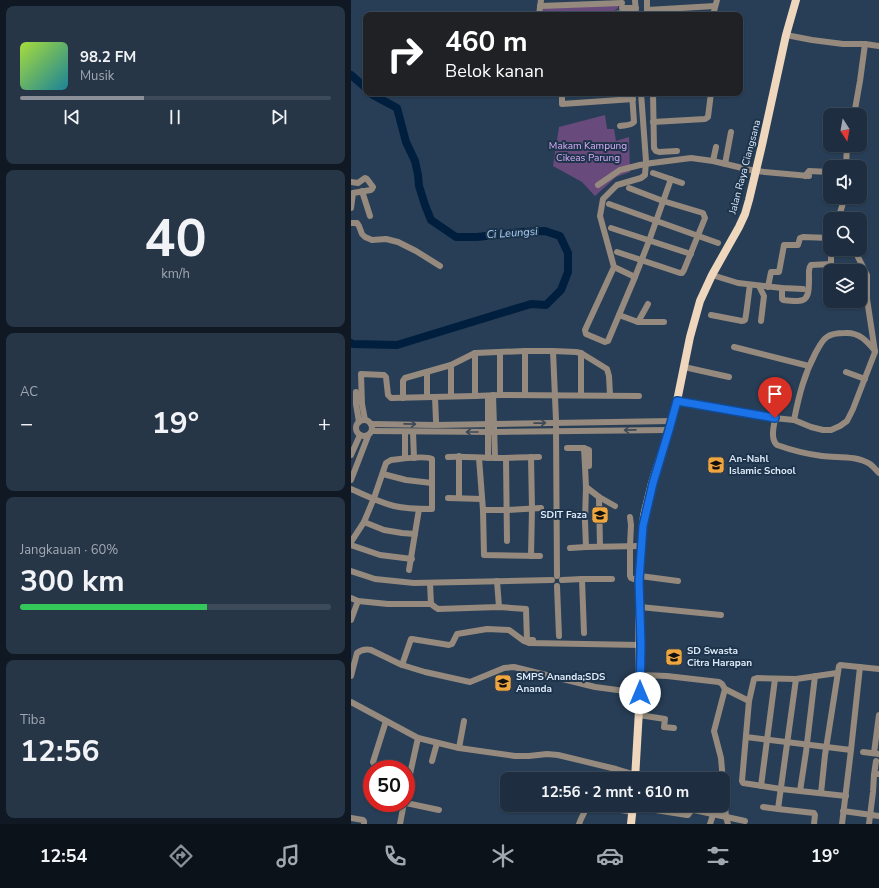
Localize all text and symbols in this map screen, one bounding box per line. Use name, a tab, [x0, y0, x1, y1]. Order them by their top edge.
text: 460 m	[445, 23, 528, 61]
icon: right	[379, 28, 431, 80]
text: 98.2 FM	[80, 47, 136, 67]
text: Belok kanan	[445, 59, 544, 83]
text: Musik	[80, 67, 114, 85]
icon: previous	[61, 106, 83, 128]
icon: pause	[164, 106, 186, 128]
icon: next	[268, 106, 290, 128]
north arrow	[823, 108, 867, 152]
map controls	[823, 108, 867, 308]
street label: Jalan Raya Ciangsana	[725, 118, 764, 217]
park label: Makam Kampung Cikeas Parung	[549, 139, 627, 165]
button: sound	[823, 160, 867, 204]
text: 40	[144, 203, 207, 274]
button: search	[823, 212, 867, 256]
water label: Ci Leungsi	[486, 224, 539, 242]
button: layers	[823, 264, 867, 308]
text: km/h	[161, 265, 190, 283]
pin	[758, 377, 792, 418]
text: AC	[20, 383, 38, 401]
icon: arrive	[764, 383, 786, 405]
text: 19°	[152, 403, 199, 444]
text: −	[20, 409, 33, 439]
text: +	[318, 409, 331, 439]
one-way arrow	[403, 420, 416, 428]
one-way arrow	[533, 420, 546, 427]
one-way arrow	[624, 426, 637, 434]
one-way arrow	[466, 428, 479, 436]
place label: An-Nahl Islamic School	[729, 452, 796, 478]
school or university icon: An-Nahl Islamic School	[706, 455, 726, 475]
school or university icon: SDIT Faza	[590, 505, 610, 525]
place label: SDIT Faza	[540, 508, 587, 522]
text: Jangkauan · 60%	[20, 541, 118, 559]
text: 300 km	[20, 561, 125, 602]
place label: SD Swasta Citra Harapan	[687, 644, 752, 670]
school or university icon: SD Swasta Citra Harapan	[664, 647, 684, 667]
place label: SMPS Ananda;SDS Ananda	[516, 670, 605, 696]
position arrow	[619, 672, 661, 714]
school or university icon: SMPS Ananda;SDS Ananda	[493, 673, 513, 693]
text: Tiba	[20, 711, 45, 729]
text: 12:56	[20, 731, 99, 772]
speed limit sign: 50	[363, 760, 415, 812]
text: 12:56 · 2 mnt · 610 m	[541, 782, 689, 802]
icon: directions	[167, 842, 195, 870]
icon: music	[274, 842, 302, 870]
icon: phone	[381, 842, 409, 870]
icon: climate	[489, 842, 517, 870]
icon: car	[596, 842, 624, 870]
icon: filters	[704, 842, 732, 870]
text: 12:54	[40, 844, 87, 868]
text: 19°	[811, 844, 839, 868]

